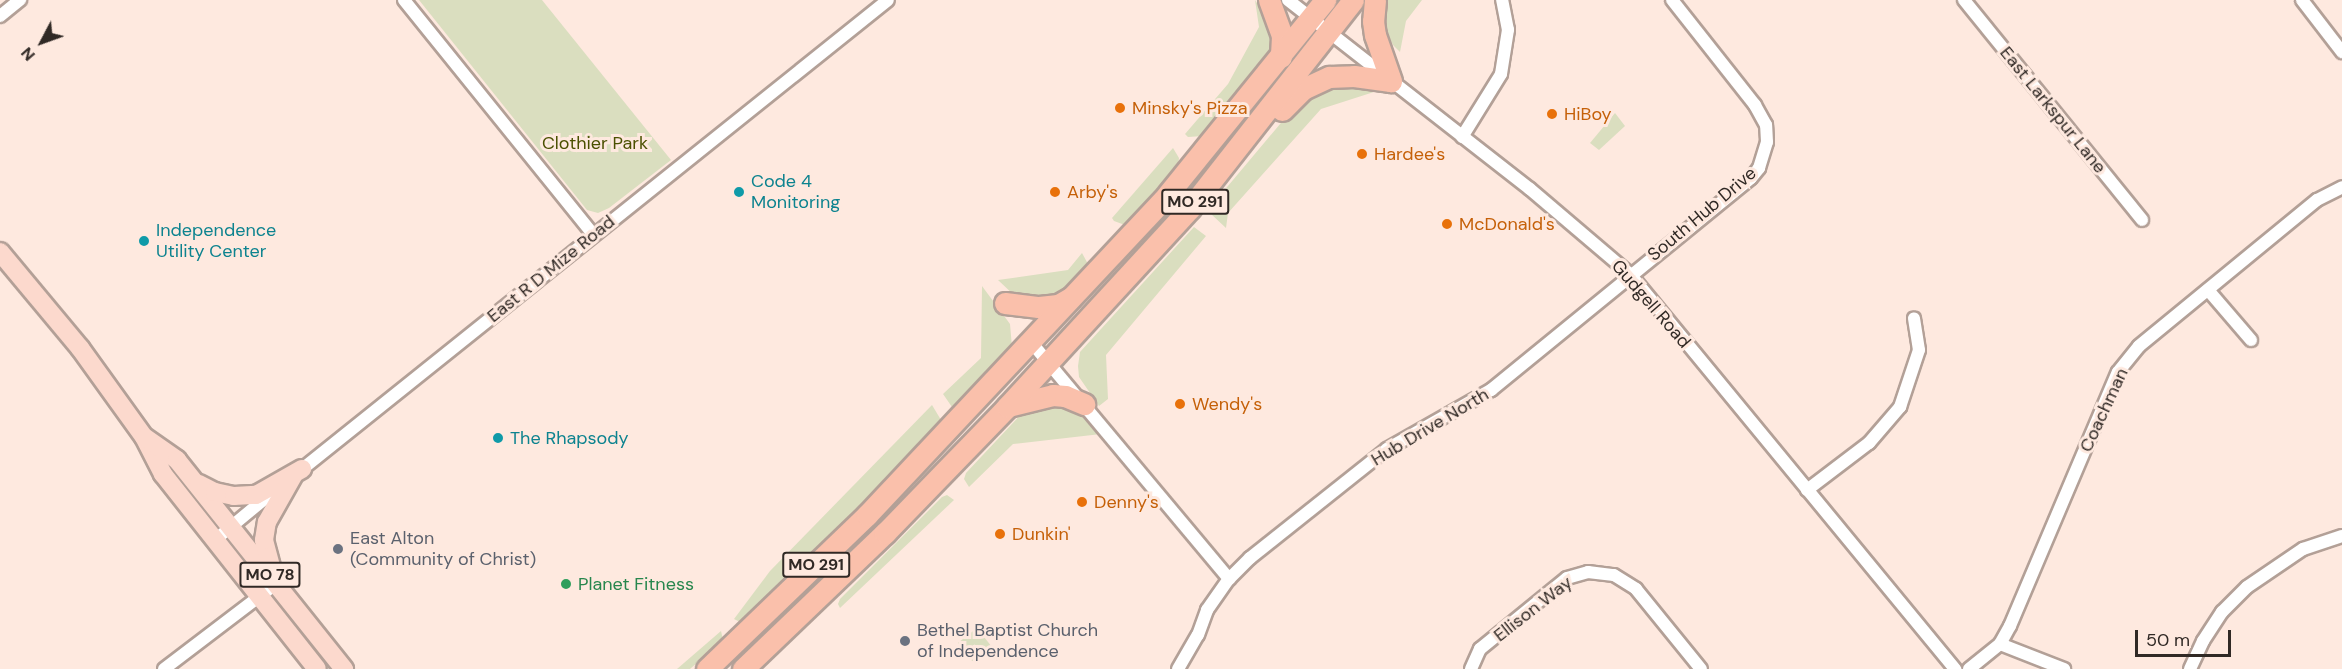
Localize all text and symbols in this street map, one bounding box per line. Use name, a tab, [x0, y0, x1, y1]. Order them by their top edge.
north arrow	[12, 12, 72, 72]
street label: East Larkspur Lane	[1995, 42, 2111, 178]
text: N	[16, 43, 40, 65]
place label: Minsky's Pizza	[1132, 97, 1248, 119]
marker: Minsky's Pizza	[1113, 101, 1127, 115]
place label: HiBoy	[1564, 103, 1611, 125]
marker: HiBoy	[1545, 107, 1559, 121]
park label: Clothier Park	[542, 132, 648, 154]
place label: Hardee's	[1374, 143, 1445, 165]
marker: Hardee's	[1355, 147, 1369, 161]
street label: South Hub Drive	[1643, 162, 1761, 266]
place label: Code 4 Monitoring	[751, 171, 840, 213]
place label: Arby's	[1067, 181, 1118, 203]
marker: Code 4 Monitoring	[732, 185, 746, 199]
marker: Arby's	[1048, 185, 1062, 199]
road number: MO 291	[1160, 189, 1230, 215]
street label: East R D Mize Road	[483, 211, 619, 327]
place label: McDonald's	[1459, 213, 1555, 235]
marker: McDonald's	[1440, 217, 1454, 231]
place label: Independence Utility Center	[156, 220, 276, 262]
marker: Independence Utility Center	[137, 234, 151, 248]
street label: Gudgell Road	[1607, 255, 1695, 353]
street label: Coachman	[2075, 365, 2133, 455]
street label: Hub Drive North	[1367, 383, 1493, 471]
place label: Wendy's	[1192, 393, 1262, 415]
marker: Wendy's	[1173, 397, 1187, 411]
place label: The Rhapsody	[510, 427, 629, 449]
marker: The Rhapsody	[491, 431, 505, 445]
place label: Denny's	[1094, 491, 1159, 513]
marker: Denny's	[1075, 495, 1089, 509]
place label: Dunkin'	[1012, 523, 1071, 545]
marker: Dunkin'	[993, 527, 1007, 541]
place label: East Alton (Community of Christ)	[350, 528, 536, 570]
marker: East Alton (Community of Christ)	[331, 542, 345, 556]
road number: MO 291	[782, 552, 850, 578]
road number: MO 78	[238, 562, 302, 588]
street label: Ellison Way	[1490, 572, 1576, 646]
place label: Planet Fitness	[578, 573, 694, 595]
marker: Planet Fitness	[559, 577, 573, 591]
scale bar	[2138, 618, 2234, 656]
place label: Bethel Baptist Church of Independence	[917, 620, 1098, 662]
text: 50 m	[2146, 628, 2190, 652]
marker: Bethel Baptist Church of Independence	[898, 634, 912, 648]

